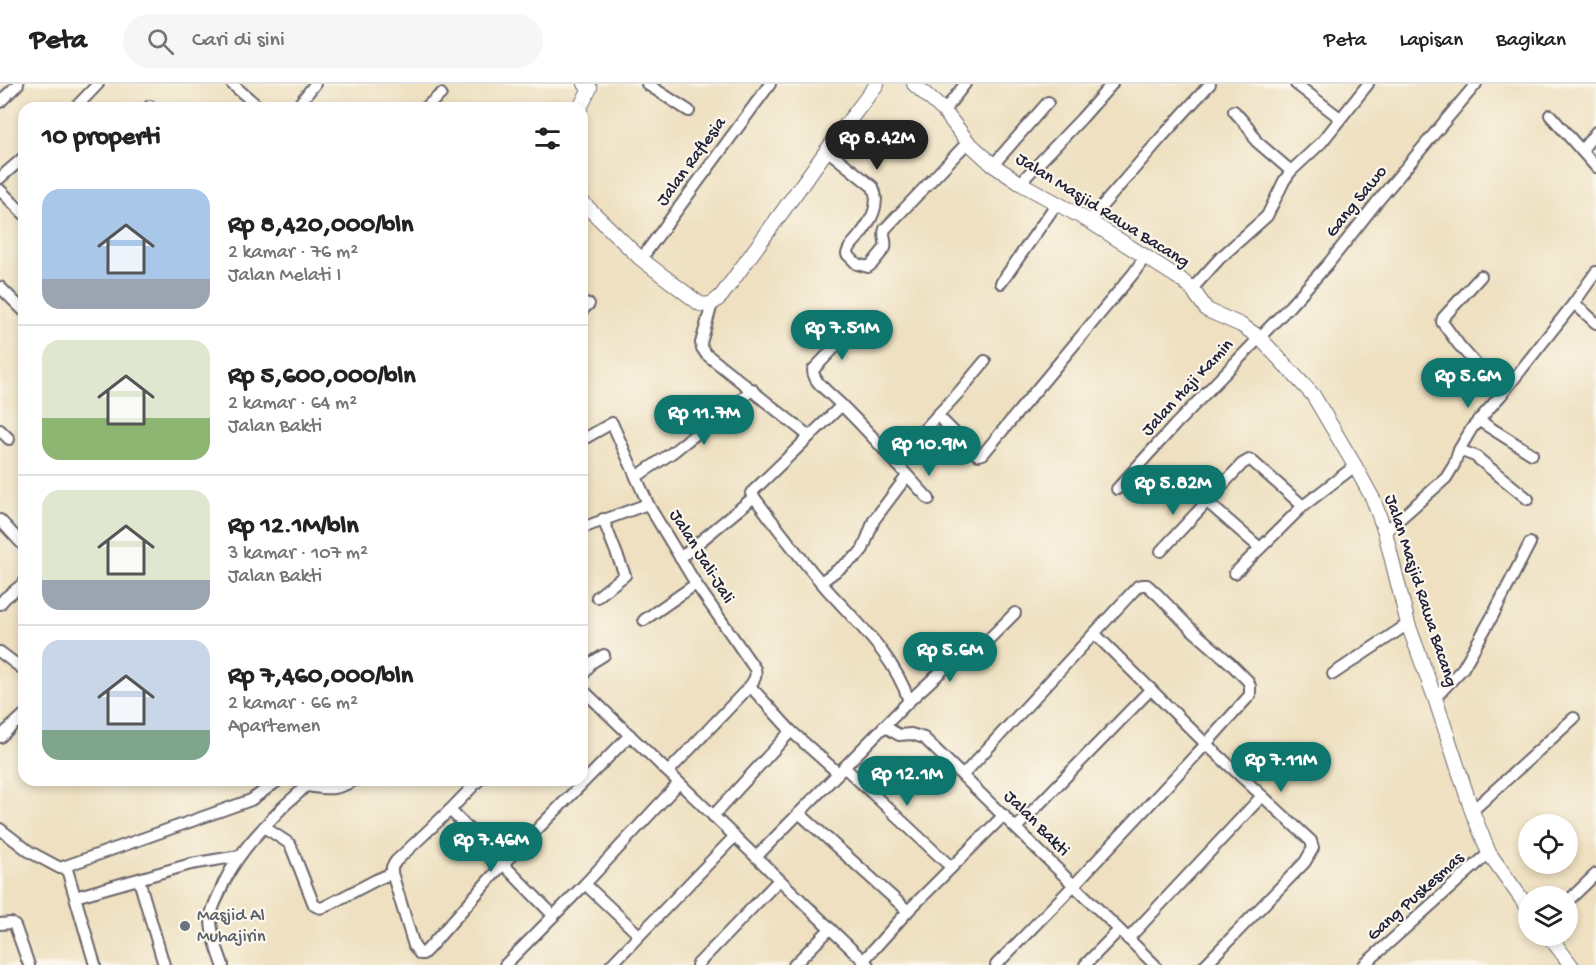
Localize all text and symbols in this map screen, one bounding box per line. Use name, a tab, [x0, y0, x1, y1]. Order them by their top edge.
search box	[123, 14, 543, 68]
text: Peta	[30, 25, 87, 58]
icon: search	[144, 25, 177, 58]
text: Cari di sini	[192, 28, 285, 54]
text: Peta	[1324, 29, 1367, 54]
text: Lapisan	[1400, 29, 1463, 54]
text: Bagikan	[1496, 29, 1566, 54]
street label: Jalan Raflesia	[653, 113, 732, 211]
pin: Rp 8.42M	[815, 120, 939, 171]
icon: filters	[531, 122, 564, 155]
text: 10 properti	[42, 123, 161, 154]
text: Rp 8.42M	[839, 128, 915, 151]
street label: Jalan Masjid Rawa Bacang	[1011, 149, 1193, 273]
street label: Gang Sawo	[1322, 162, 1392, 242]
text: Rp 8,420,000/bln	[228, 211, 413, 242]
icon: home	[90, 213, 162, 285]
text: 2 kamar · 76 m²	[228, 242, 358, 265]
text: Jalan Melati I	[228, 265, 341, 288]
pin: Rp 7.51M	[780, 310, 904, 361]
text: Rp 7.51M	[805, 318, 879, 341]
street label: Jalan Haji Kamin	[1138, 335, 1239, 441]
pin: Rp 5.6M	[1413, 358, 1523, 409]
text: Rp 5,600,000/bln	[228, 362, 416, 393]
icon: home	[90, 364, 162, 436]
text: Rp 5.6M	[1435, 366, 1501, 389]
text: 2 kamar · 64 m²	[228, 393, 357, 416]
pin: Rp 11.7M	[642, 395, 766, 446]
text: Rp 11.7M	[668, 403, 740, 426]
text: Jalan Bakti	[228, 416, 322, 439]
pin: Rp 10.9M	[867, 426, 991, 477]
text: Rp 10.9M	[892, 434, 966, 457]
pin: Rp 5.82M	[1111, 465, 1235, 516]
text: Rp 5.82M	[1135, 473, 1211, 496]
street label: Jalan Masjid Rawa Bacang	[1379, 492, 1461, 690]
street label: Jalan Jali-Jali	[664, 506, 738, 608]
text: Rp 12.1M/bln	[228, 512, 359, 543]
icon: home	[90, 514, 162, 586]
text: 3 kamar · 107 m²	[228, 543, 368, 566]
text: Jalan Bakti	[228, 566, 322, 589]
pin: Rp 5.6M	[895, 632, 1005, 683]
text: Rp 5.6M	[917, 640, 983, 663]
text: Rp 7,460,000/bln	[228, 662, 413, 693]
icon: home	[90, 664, 162, 736]
text: 2 kamar · 66 m²	[228, 693, 358, 716]
text: Apartemen	[228, 716, 320, 739]
pin: Rp 7.11M	[1219, 742, 1343, 793]
text: Rp 7.11M	[1245, 750, 1317, 773]
pin: Rp 12.1M	[845, 756, 969, 807]
text: Rp 12.1M	[871, 764, 943, 787]
street label: Jalan Bakti	[999, 787, 1073, 861]
map controls	[1518, 814, 1578, 946]
button: locate	[1518, 814, 1578, 874]
pin: Rp 7.46M	[429, 822, 553, 873]
text: Rp 7.46M	[453, 830, 529, 853]
street label: Gang Puskesmas	[1363, 847, 1470, 946]
button: layers	[1518, 886, 1578, 946]
place label: Masjid Al Muhajirin	[197, 906, 266, 948]
marker: Masjid Al Muhajirin	[178, 919, 192, 933]

